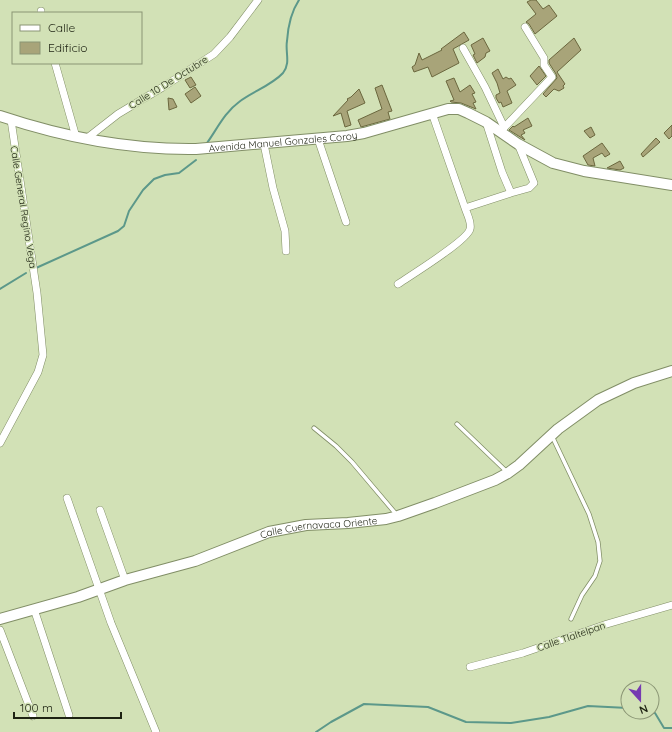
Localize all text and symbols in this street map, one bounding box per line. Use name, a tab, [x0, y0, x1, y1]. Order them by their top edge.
legend	[12, 12, 142, 64]
text: Calle	[48, 20, 76, 35]
text: Edificio	[48, 40, 88, 55]
street label: Calle 10 De Octubre	[126, 53, 211, 112]
street label: Avenida Manuel Gonzales Coroy	[208, 128, 358, 155]
street label: Calle General Regino Vega	[7, 145, 40, 269]
street label: Calle Cuernavaca Oriente	[258, 514, 378, 542]
street label: Calle Tlaltelpan	[535, 619, 607, 654]
north arrow	[620, 680, 660, 720]
scale bar	[14, 694, 121, 720]
text: 100 m	[20, 700, 53, 715]
text: N	[637, 701, 650, 717]

